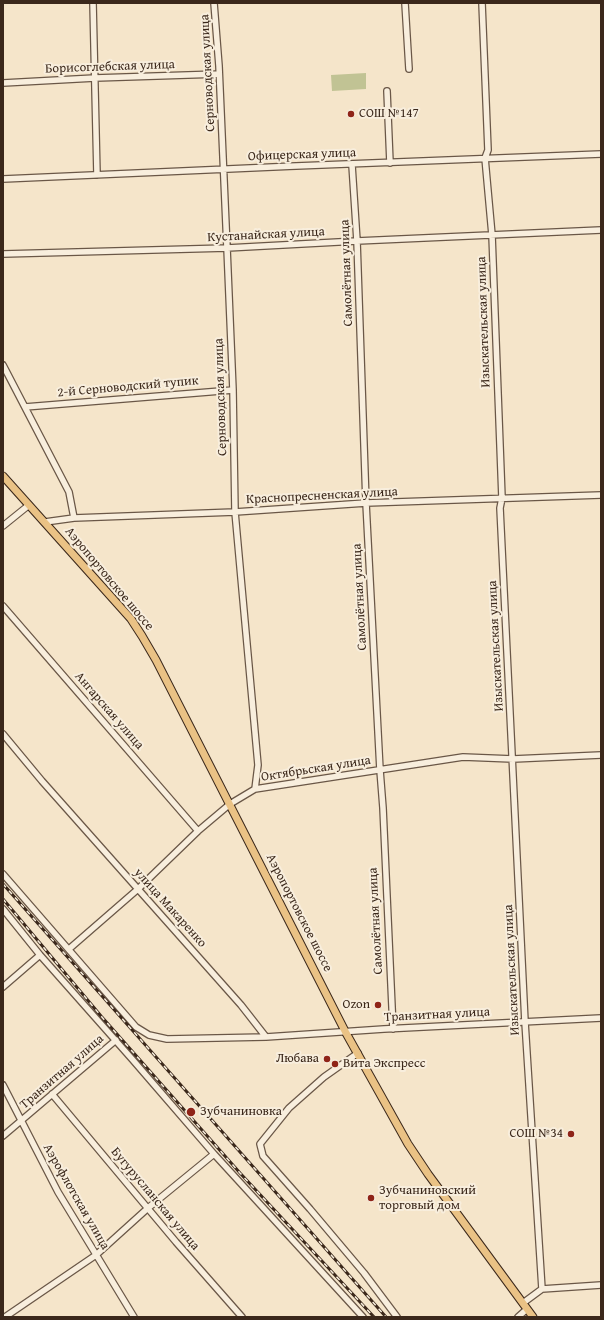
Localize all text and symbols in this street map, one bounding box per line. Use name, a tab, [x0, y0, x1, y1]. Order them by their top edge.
street label: Серноводская улица	[197, 14, 219, 132]
street label: Борисоглебская улица	[45, 57, 175, 77]
place label: СОШ №147	[359, 106, 419, 122]
marker: СОШ №147	[346, 109, 356, 119]
street label: Офицерская улица	[248, 145, 356, 165]
street label: Самолётная улица	[337, 219, 357, 327]
street label: Кустанайская улица	[207, 224, 325, 246]
street label: Изыскательская улица	[474, 256, 494, 388]
street label: Серноводская улица	[211, 338, 231, 456]
street label: 2-й Серноводский тупик	[57, 373, 199, 401]
street label: Краснопресненская улица	[246, 484, 398, 508]
street label: Аэропортовское шоссе	[61, 524, 157, 634]
street label: Самолётная улица	[349, 543, 371, 651]
street label: Изыскательская улица	[485, 580, 507, 712]
street label: Ангарская улица	[71, 669, 147, 753]
street label: Октябрьская улица	[260, 753, 372, 785]
street label: Аэропортовское шоссе	[263, 851, 335, 975]
street label: улица Макаренко	[130, 865, 210, 951]
street label: Самолётная улица	[365, 867, 387, 975]
street label: Изыскательская улица	[501, 904, 523, 1036]
place label: Ozon	[342, 997, 370, 1013]
marker: Ozon	[373, 1000, 383, 1010]
street label: Транзитная улица	[384, 1004, 490, 1026]
street label: Транзитная улица	[17, 1031, 107, 1113]
place label: Любава	[276, 1051, 319, 1067]
marker: Любава	[322, 1054, 332, 1064]
place label: Вита Экспресс	[343, 1056, 425, 1072]
marker: Вита Экспресс	[330, 1059, 340, 1069]
place label: Зубчаниновка	[200, 1104, 282, 1120]
marker: Зубчаниновка	[185, 1106, 197, 1118]
place label: СОШ №34	[510, 1126, 563, 1142]
marker: СОШ №34	[566, 1129, 576, 1139]
street label: Аэрофлотская улица	[39, 1141, 113, 1253]
street label: Бугурусланская улица	[107, 1144, 203, 1254]
place label: Зубчаниновский торговый дом	[379, 1183, 476, 1214]
marker: Зубчаниновский торговый дом	[366, 1193, 376, 1203]

